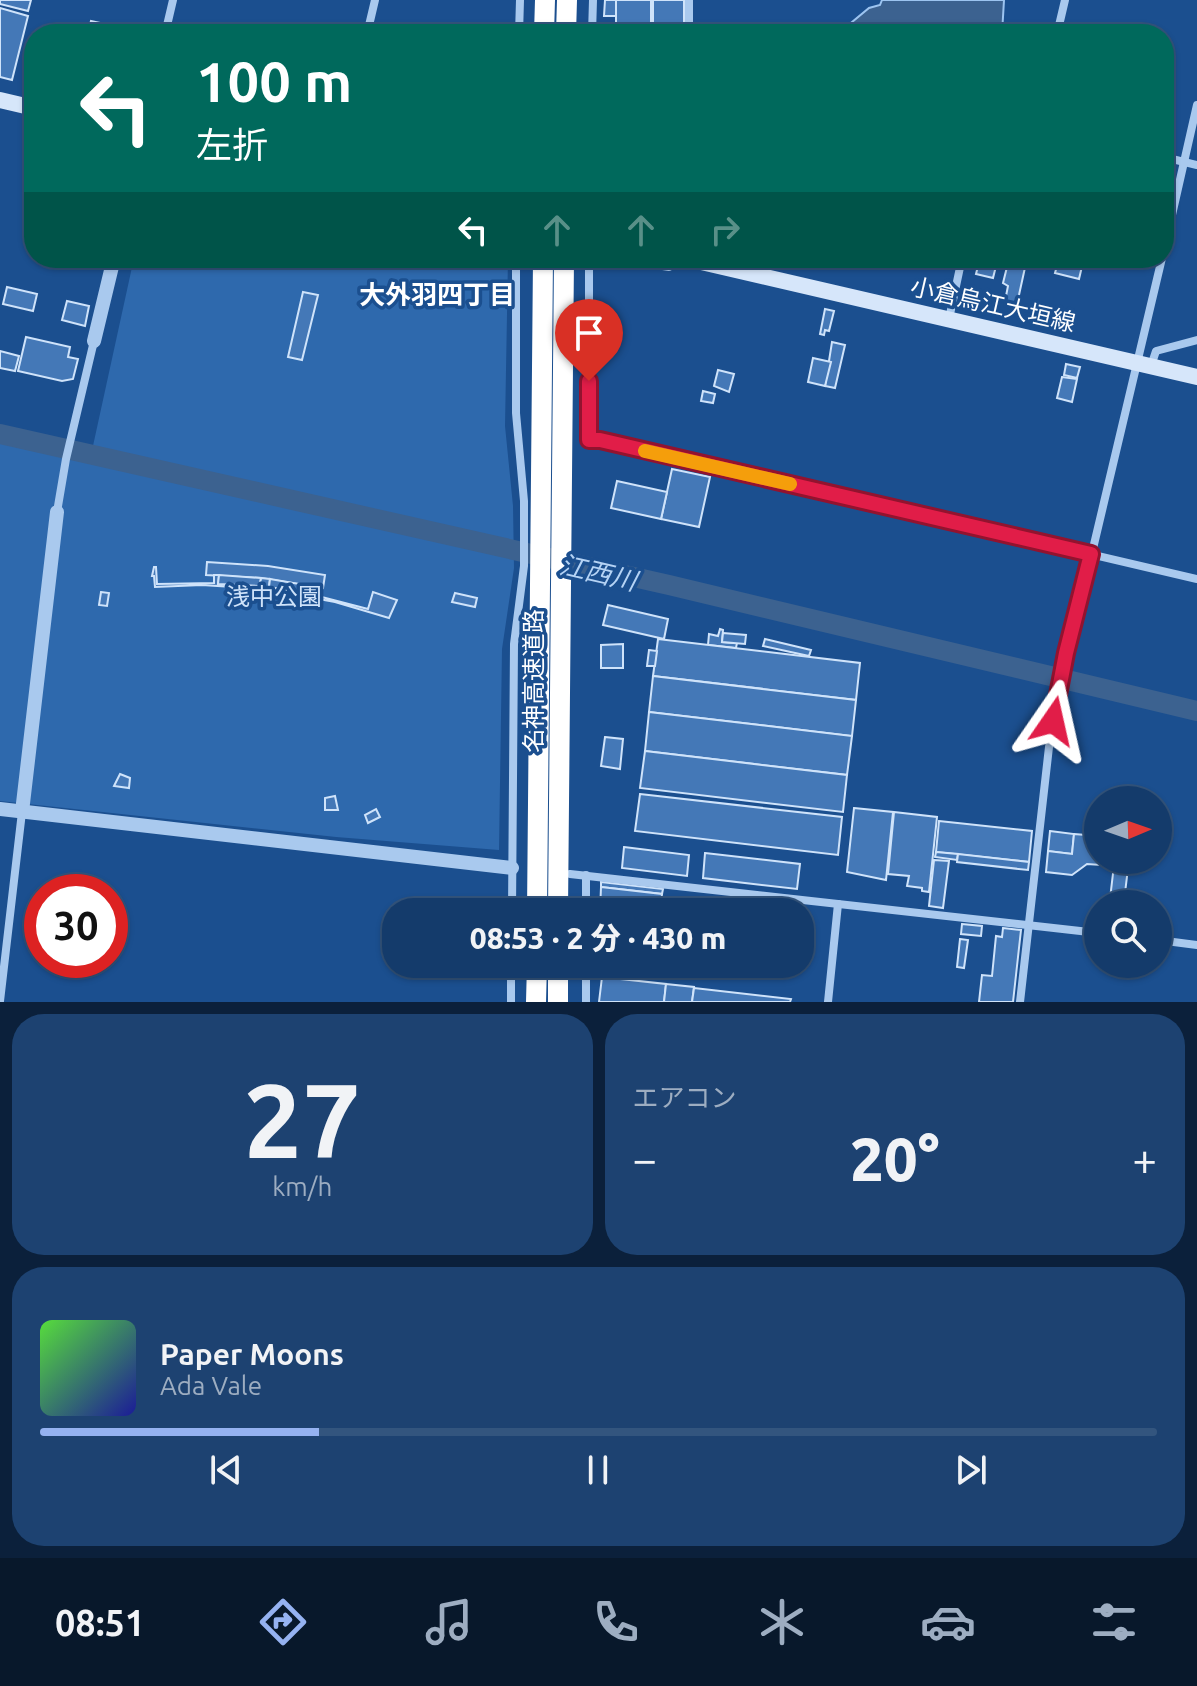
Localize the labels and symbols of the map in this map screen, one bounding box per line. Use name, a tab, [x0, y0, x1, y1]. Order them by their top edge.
street label: 小倉烏江大垣線	[908, 272, 1078, 337]
district label: 大外羽四丁目	[359, 280, 515, 309]
pin	[555, 299, 623, 381]
water label: 江西川	[557, 550, 642, 596]
park label: 浅中公園	[226, 583, 322, 610]
street label: 名神高速道路	[520, 609, 547, 753]
position arrow	[1011, 679, 1095, 763]
north arrow	[1084, 786, 1172, 874]
speed limit sign: 30	[24, 874, 128, 978]

